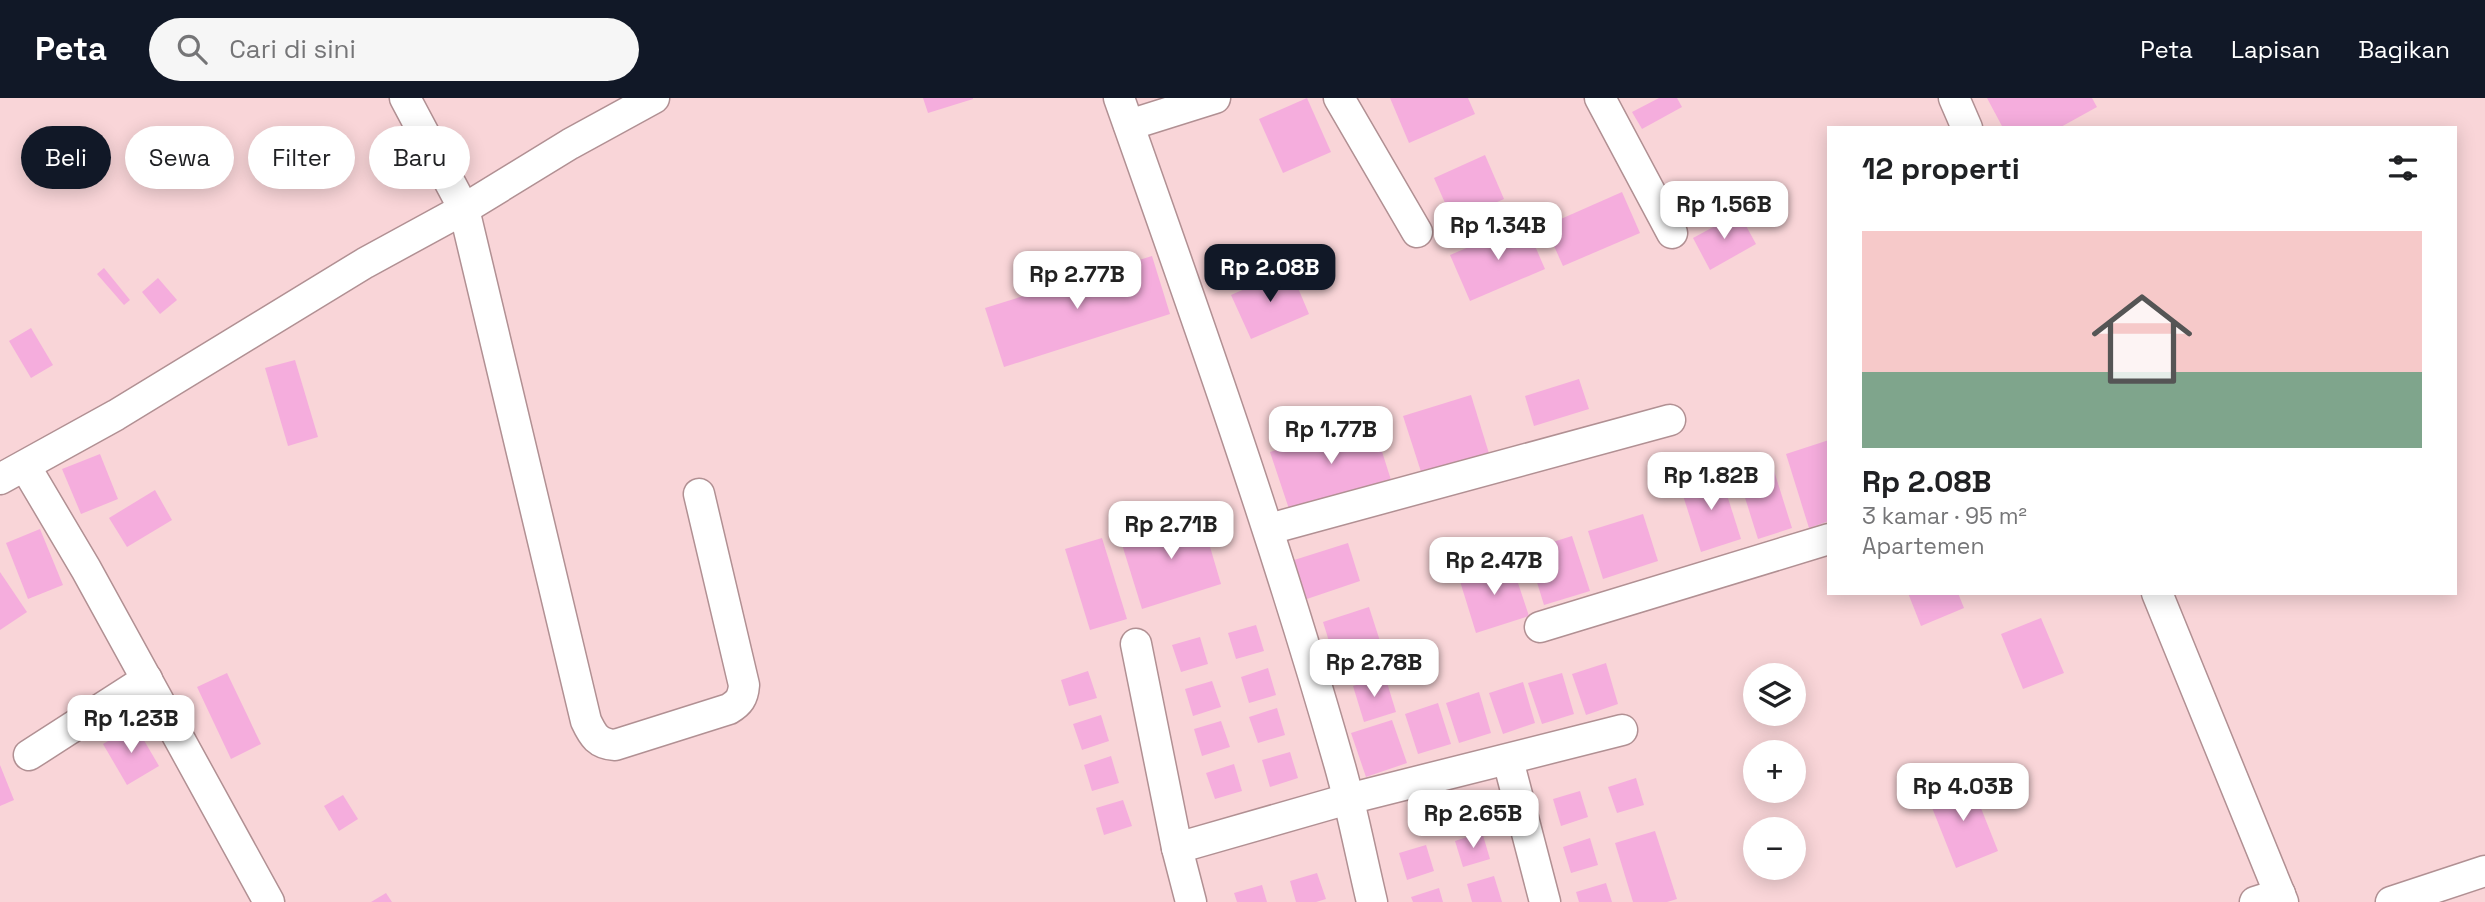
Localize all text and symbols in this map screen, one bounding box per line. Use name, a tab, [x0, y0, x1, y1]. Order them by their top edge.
search box	[149, 18, 639, 81]
text: Peta	[35, 28, 107, 70]
icon: search	[173, 30, 211, 68]
text: Cari di sini	[229, 32, 356, 66]
text: Peta	[2140, 34, 2193, 65]
text: Lapisan	[2231, 34, 2320, 65]
text: Bagikan	[2358, 34, 2450, 65]
chip: Beli	[21, 126, 111, 189]
chip: Sewa	[125, 126, 234, 189]
chip: Filter	[248, 126, 355, 189]
chip: Baru	[369, 126, 470, 189]
text: 12 properti	[1862, 149, 2020, 188]
icon: filters	[2384, 149, 2422, 187]
pin: Rp 1.56B	[1652, 181, 1796, 241]
text: Rp 1.56B	[1676, 189, 1772, 219]
pin: Rp 1.34B	[1426, 202, 1570, 262]
text: Rp 1.34B	[1450, 210, 1546, 240]
pin: Rp 2.08B	[1198, 244, 1342, 304]
pin: Rp 2.77B	[1005, 252, 1149, 311]
text: Rp 2.08B	[1220, 252, 1320, 282]
text: Rp 2.77B	[1029, 259, 1125, 289]
icon: home	[2079, 276, 2205, 402]
pin: Rp 1.77B	[1259, 406, 1403, 466]
text: Rp 1.77B	[1285, 414, 1377, 444]
pin: Rp 1.82B	[1639, 452, 1783, 512]
text: Rp 1.82B	[1663, 460, 1759, 490]
text: Rp 2.08B	[1862, 462, 1991, 501]
text: 3 kamar · 95 m²	[1862, 501, 2027, 531]
pin: Rp 2.71B	[1099, 502, 1243, 561]
text: Rp 2.71B	[1125, 509, 1217, 539]
text: Apartemen	[1862, 531, 1984, 561]
pin: Rp 2.47B	[1422, 538, 1566, 597]
text: Rp 2.47B	[1445, 545, 1543, 575]
pin: Rp 2.78B	[1302, 640, 1446, 699]
text: Rp 2.78B	[1326, 647, 1422, 677]
map controls	[1743, 663, 1806, 880]
button: layers	[1743, 663, 1806, 726]
pin: Rp 1.23B	[59, 696, 203, 755]
text: Rp 1.23B	[83, 703, 179, 733]
button: +	[1743, 740, 1806, 803]
pin: Rp 4.03B	[1891, 764, 2035, 823]
text: Rp 4.03B	[1913, 771, 2013, 801]
pin: Rp 2.65B	[1401, 790, 1545, 850]
text: Rp 2.65B	[1424, 798, 1522, 828]
button: −	[1743, 817, 1806, 880]

